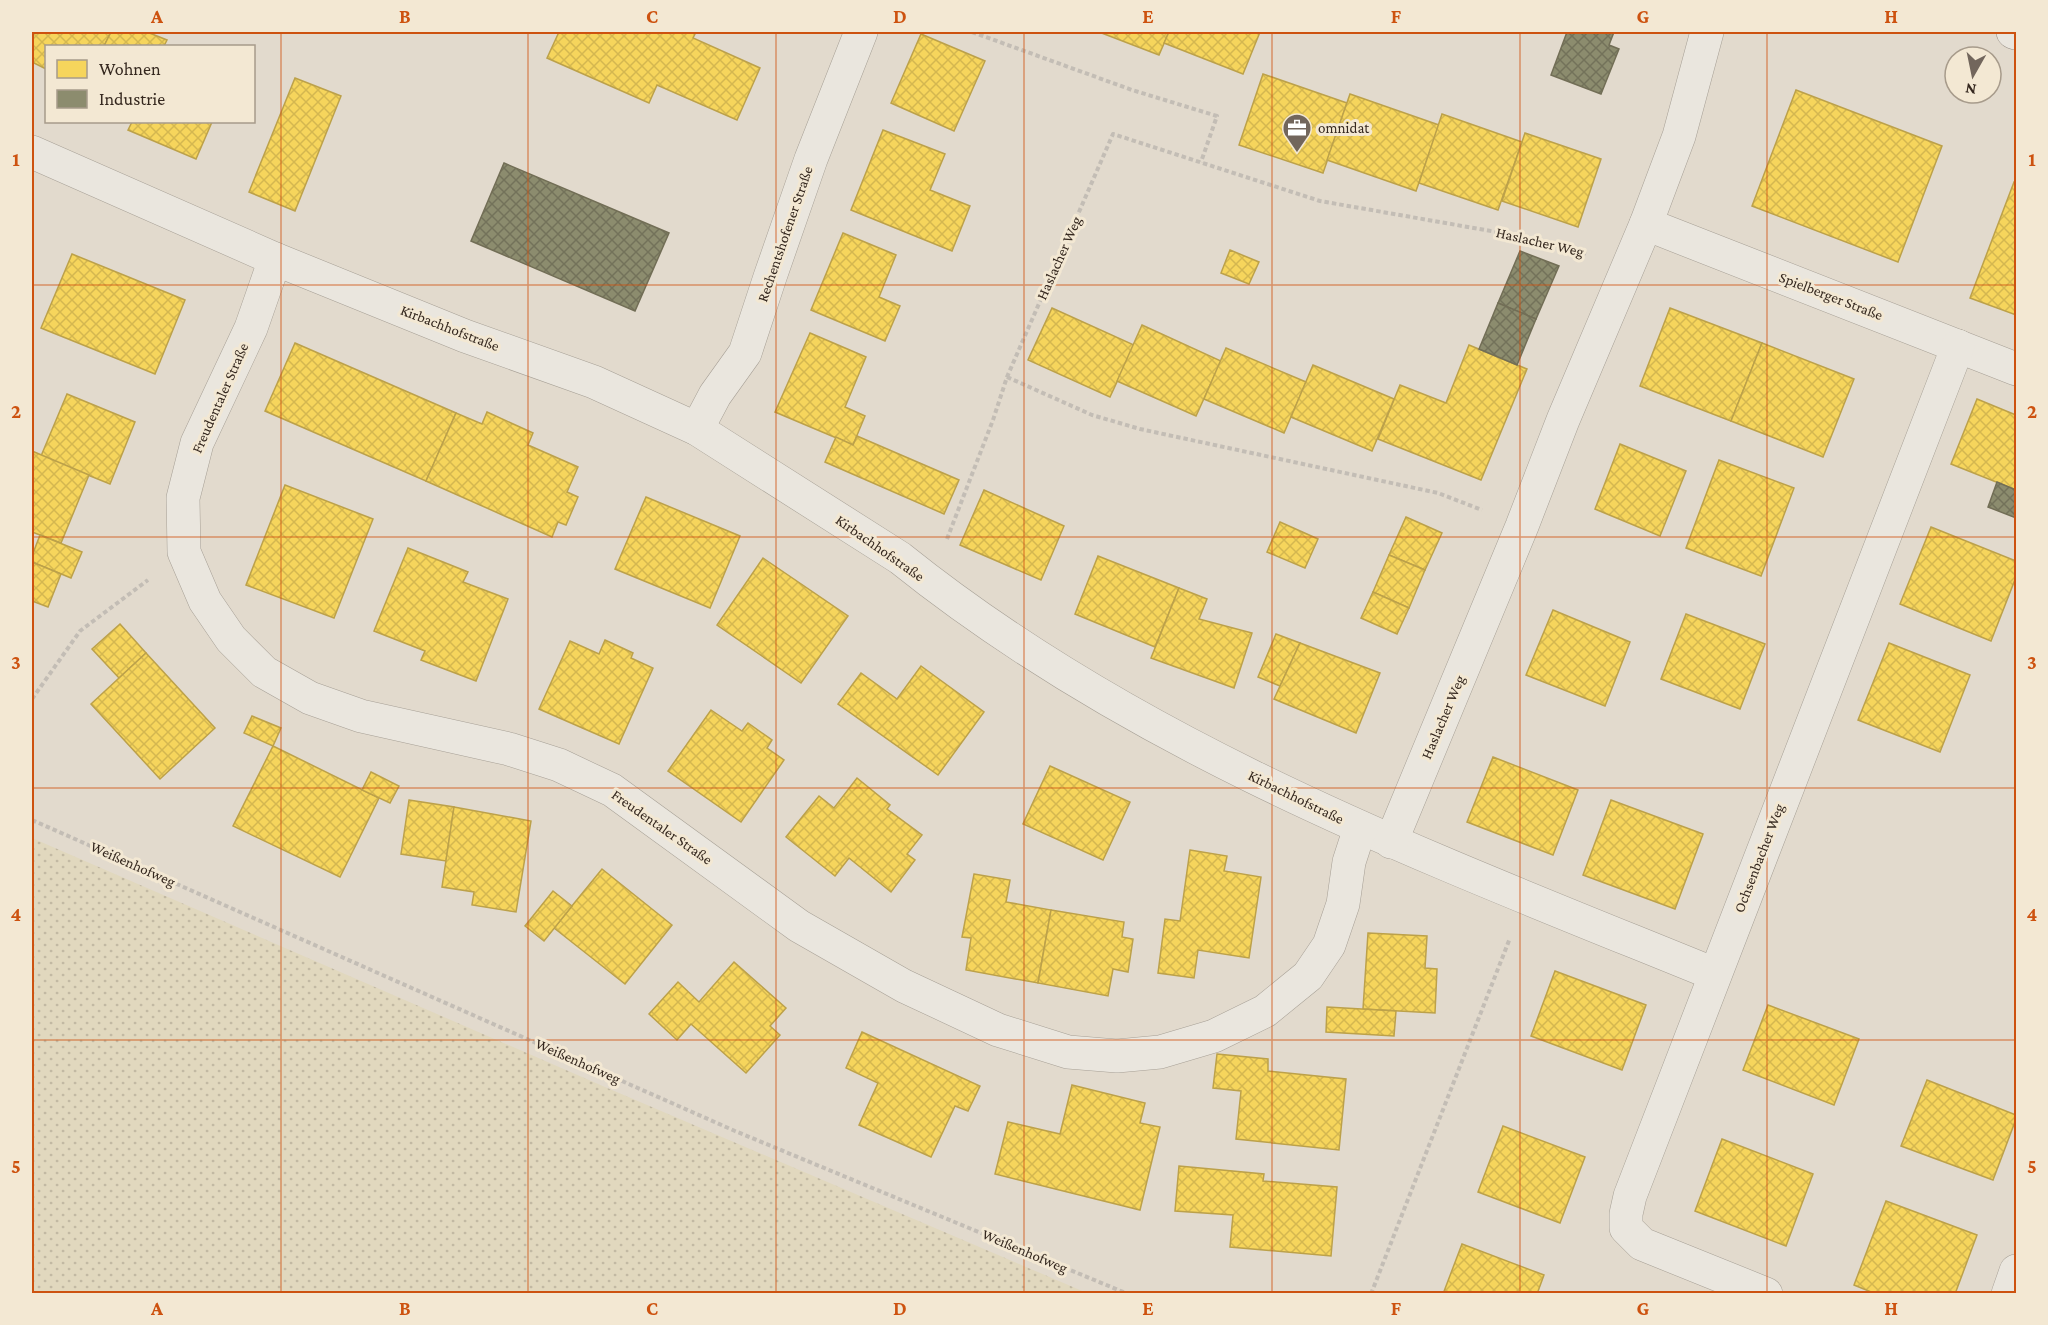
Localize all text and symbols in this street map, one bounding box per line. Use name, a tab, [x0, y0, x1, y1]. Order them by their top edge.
text: A	[150, 5, 164, 27]
text: B	[399, 5, 411, 27]
text: C	[646, 5, 658, 27]
text: D	[893, 5, 907, 27]
text: E	[1142, 5, 1154, 27]
text: F	[1391, 5, 1402, 27]
text: G	[1637, 5, 1650, 27]
text: H	[1884, 5, 1898, 27]
legend	[45, 45, 255, 123]
north arrow	[1943, 45, 2003, 105]
text: Wohnen	[99, 59, 161, 79]
text: N	[1964, 80, 1977, 99]
text: Industrie	[99, 89, 165, 109]
office icon: omnidat	[1281, 112, 1313, 154]
place label: omnidat	[1318, 120, 1370, 136]
text: 1	[12, 148, 20, 170]
text: 1	[2028, 148, 2036, 170]
street label: Rechentshofener Straße	[754, 164, 816, 304]
street label: Haslacher Weg	[1033, 214, 1085, 303]
street label: Haslacher Weg	[1494, 224, 1585, 261]
street label: Spielberger Straße	[1777, 269, 1885, 324]
street label: Kirbachhofstraße	[398, 302, 502, 354]
street label: Freudentaler Straße	[189, 340, 252, 456]
text: 2	[11, 400, 21, 422]
text: 2	[2027, 400, 2037, 422]
street label: Kirbachhofstraße	[833, 512, 928, 585]
text: 3	[11, 651, 21, 673]
text: 3	[2027, 651, 2037, 673]
street label: Haslacher Weg	[1418, 673, 1469, 762]
street label: Kirbachhofstraße	[1246, 767, 1347, 827]
street label: Freudentaler Straße	[609, 786, 716, 868]
street label: Ochsenbacher Weg	[1731, 801, 1788, 915]
street label: Weißenhofweg	[88, 838, 178, 891]
text: 4	[11, 903, 22, 925]
text: 4	[2027, 903, 2038, 925]
street label: Weißenhofweg	[533, 1035, 623, 1088]
text: 5	[11, 1155, 21, 1177]
text: 5	[2027, 1155, 2037, 1177]
street label: Weißenhofweg	[980, 1226, 1070, 1277]
text: A	[150, 1297, 164, 1319]
text: B	[399, 1297, 411, 1319]
text: C	[646, 1297, 658, 1319]
text: D	[893, 1297, 907, 1319]
text: E	[1142, 1297, 1154, 1319]
text: F	[1391, 1297, 1402, 1319]
text: G	[1637, 1297, 1650, 1319]
text: H	[1884, 1297, 1898, 1319]

